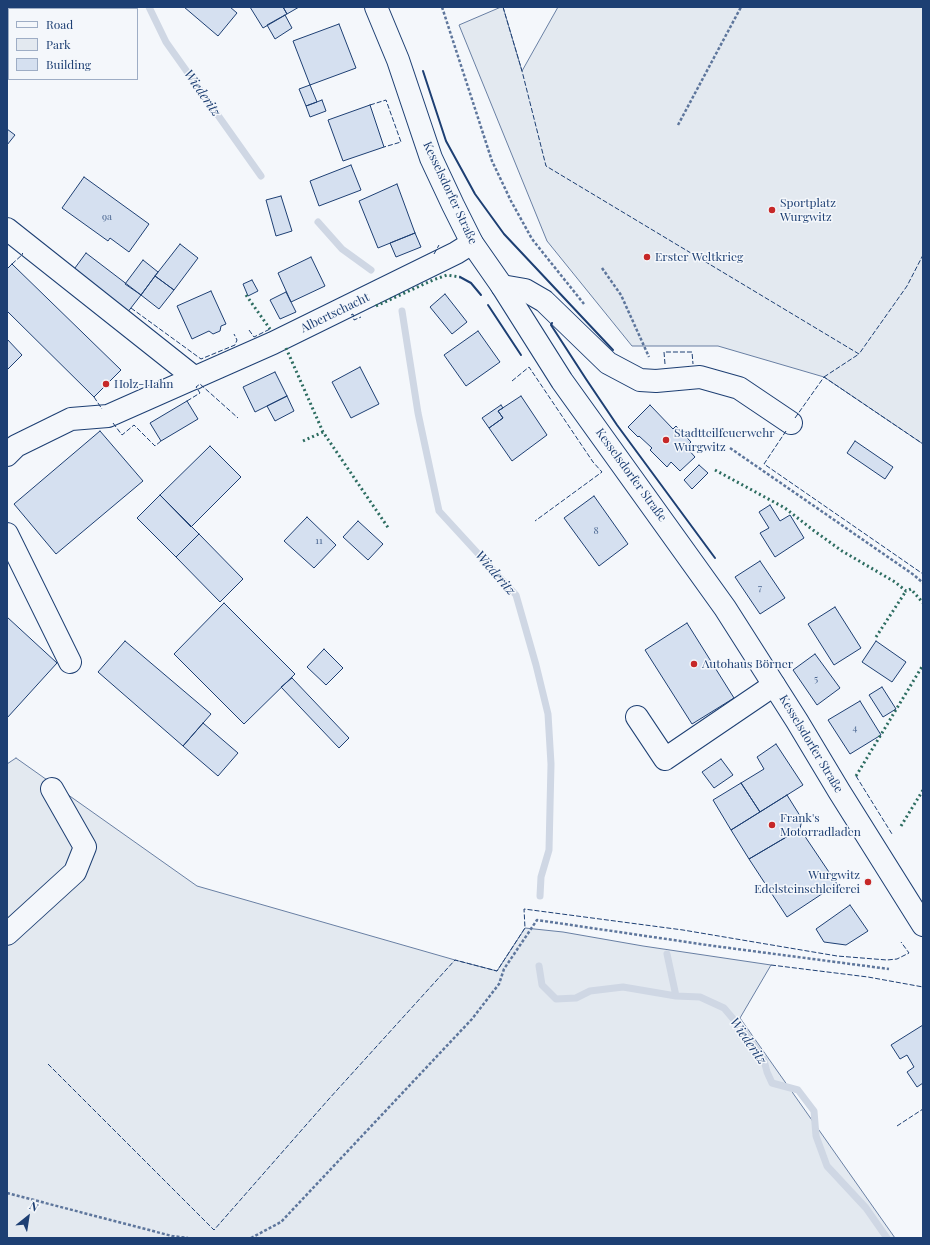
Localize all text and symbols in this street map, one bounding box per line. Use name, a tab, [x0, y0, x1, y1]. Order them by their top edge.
legend	[8, 8, 138, 80]
text: Road	[46, 16, 73, 32]
text: Park	[46, 36, 71, 52]
text: Building	[46, 56, 91, 72]
water label: Wiederitz	[180, 67, 224, 119]
street label: Kesselsdorfer Straße	[420, 139, 480, 247]
place label: Sportplatz Wurgwitz	[780, 196, 836, 224]
marker: Sportplatz Wurgwitz	[767, 205, 777, 215]
house number: 9a	[102, 211, 112, 223]
place label: Erster Weltkrieg	[655, 250, 743, 264]
marker: Erster Weltkrieg	[642, 252, 652, 262]
street label: Albertschacht	[298, 290, 372, 336]
place label: Holz-Hahn	[114, 377, 174, 391]
marker: Holz-Hahn	[101, 379, 111, 389]
street label: Kesselsdorfer Straße	[592, 426, 670, 524]
place label: Stadtteilfeuerwehr Wurgwitz	[674, 426, 775, 454]
marker: Stadtteilfeuerwehr Wurgwitz	[661, 435, 671, 445]
house number: 8	[593, 525, 599, 537]
house number: 11	[315, 535, 323, 547]
water label: Wiederitz	[472, 548, 518, 598]
house number: 7	[758, 582, 762, 594]
place label: Autohaus Börner	[702, 657, 793, 671]
marker: Autohaus Börner	[689, 659, 699, 669]
house number: 5	[814, 673, 818, 685]
street label: Kesselsdorfer Straße	[776, 692, 846, 796]
house number: 4	[853, 722, 857, 734]
place label: Frank's Motorradladen	[780, 811, 861, 839]
marker: Frank's Motorradladen	[767, 820, 777, 830]
place label: Wurgwitz Edelsteinschleiferei	[754, 868, 860, 896]
marker: Wurgwitz Edelsteinschleiferei	[863, 877, 873, 887]
water label: Wiederitz	[726, 1015, 770, 1067]
north arrow	[8, 1197, 48, 1237]
text: N	[27, 1198, 41, 1215]

